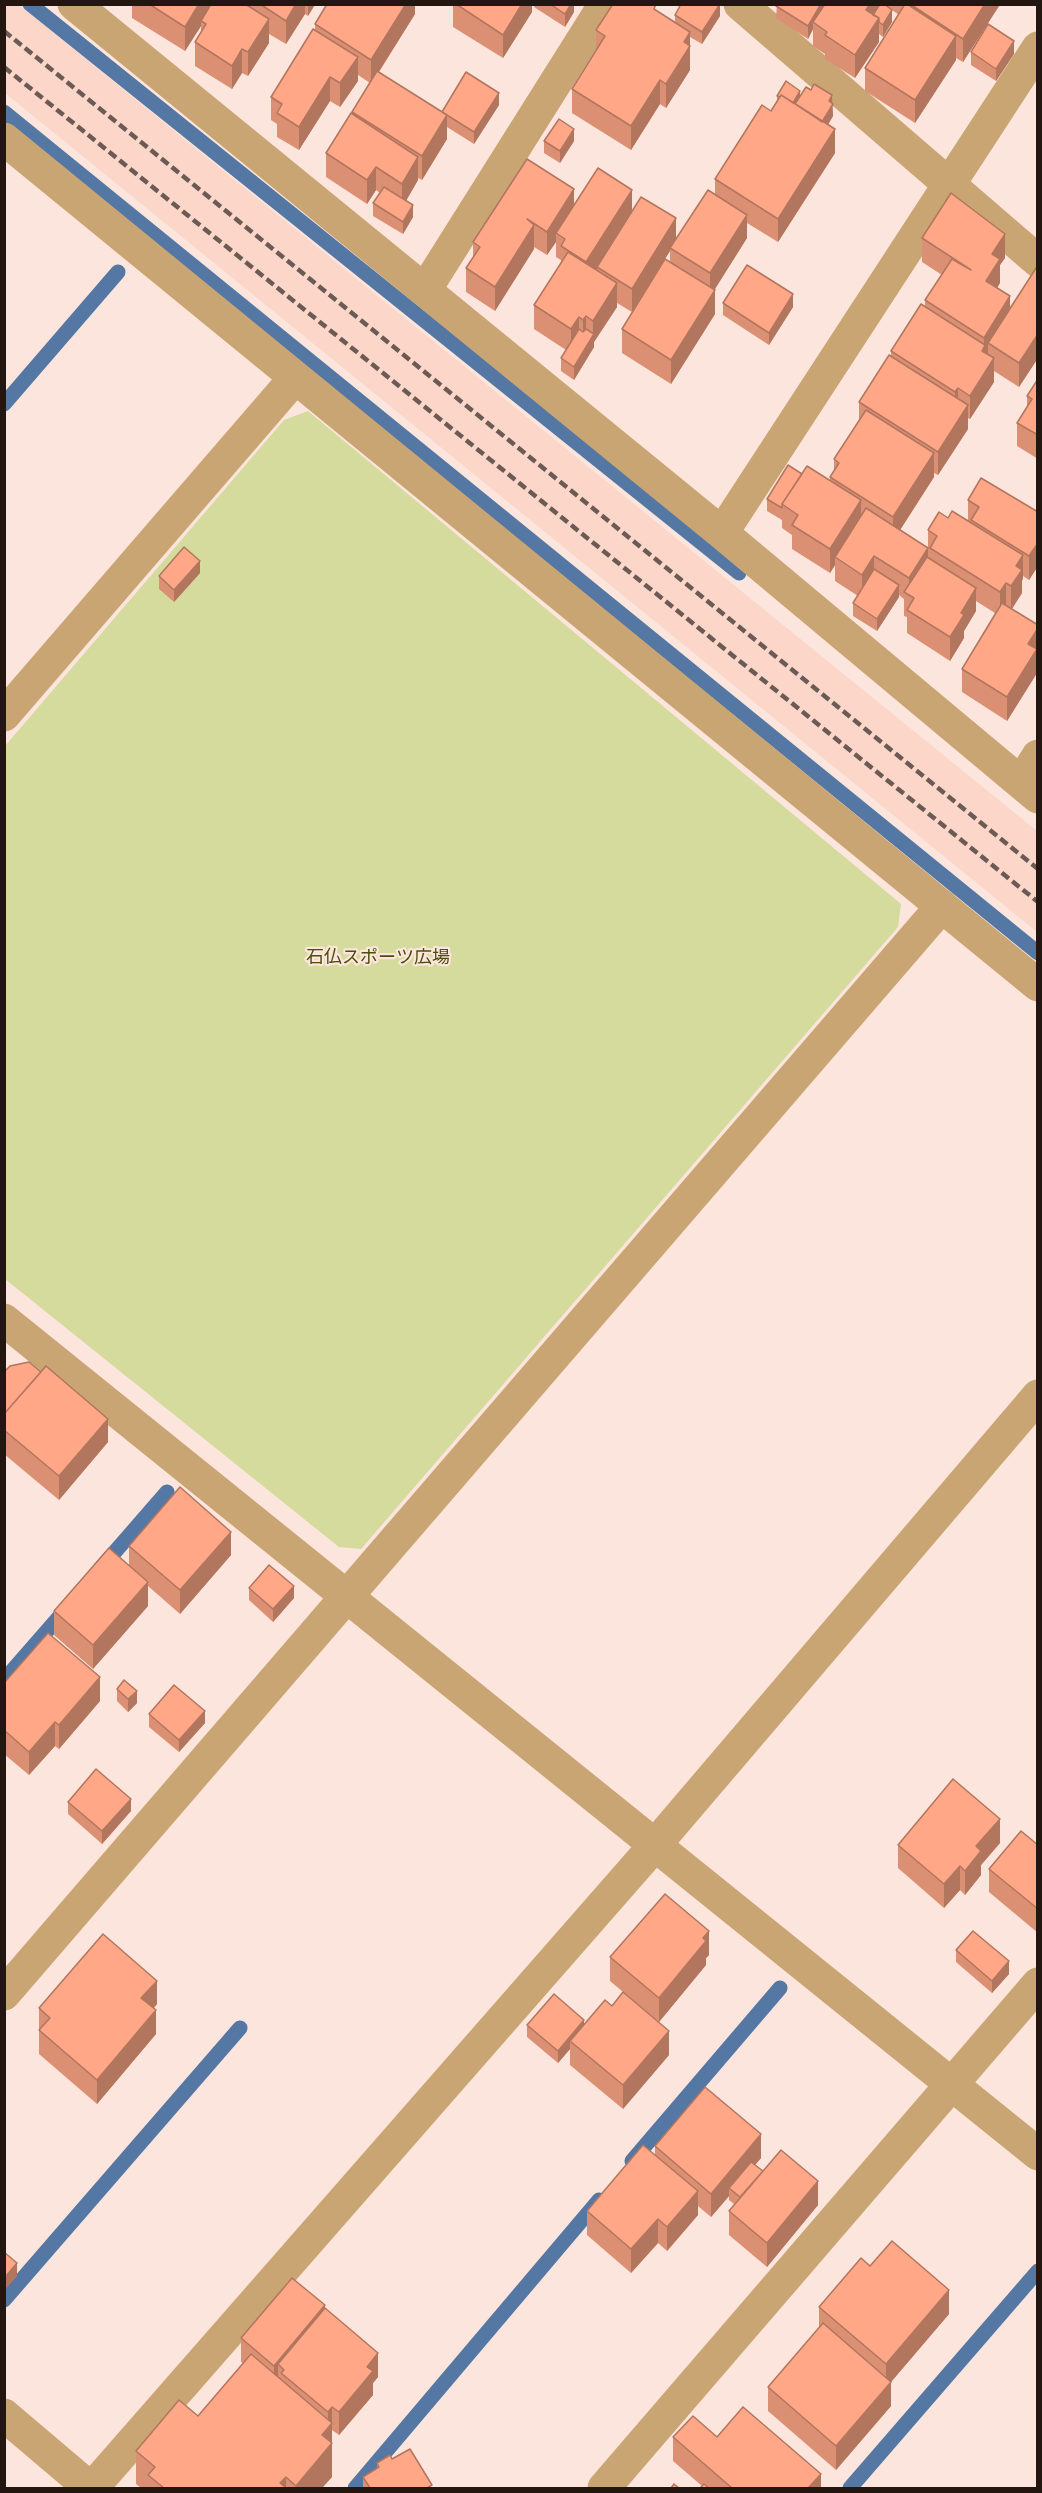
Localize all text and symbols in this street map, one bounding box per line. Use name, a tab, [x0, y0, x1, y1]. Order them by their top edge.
park label: 石仏スポーツ広場	[306, 946, 450, 968]

